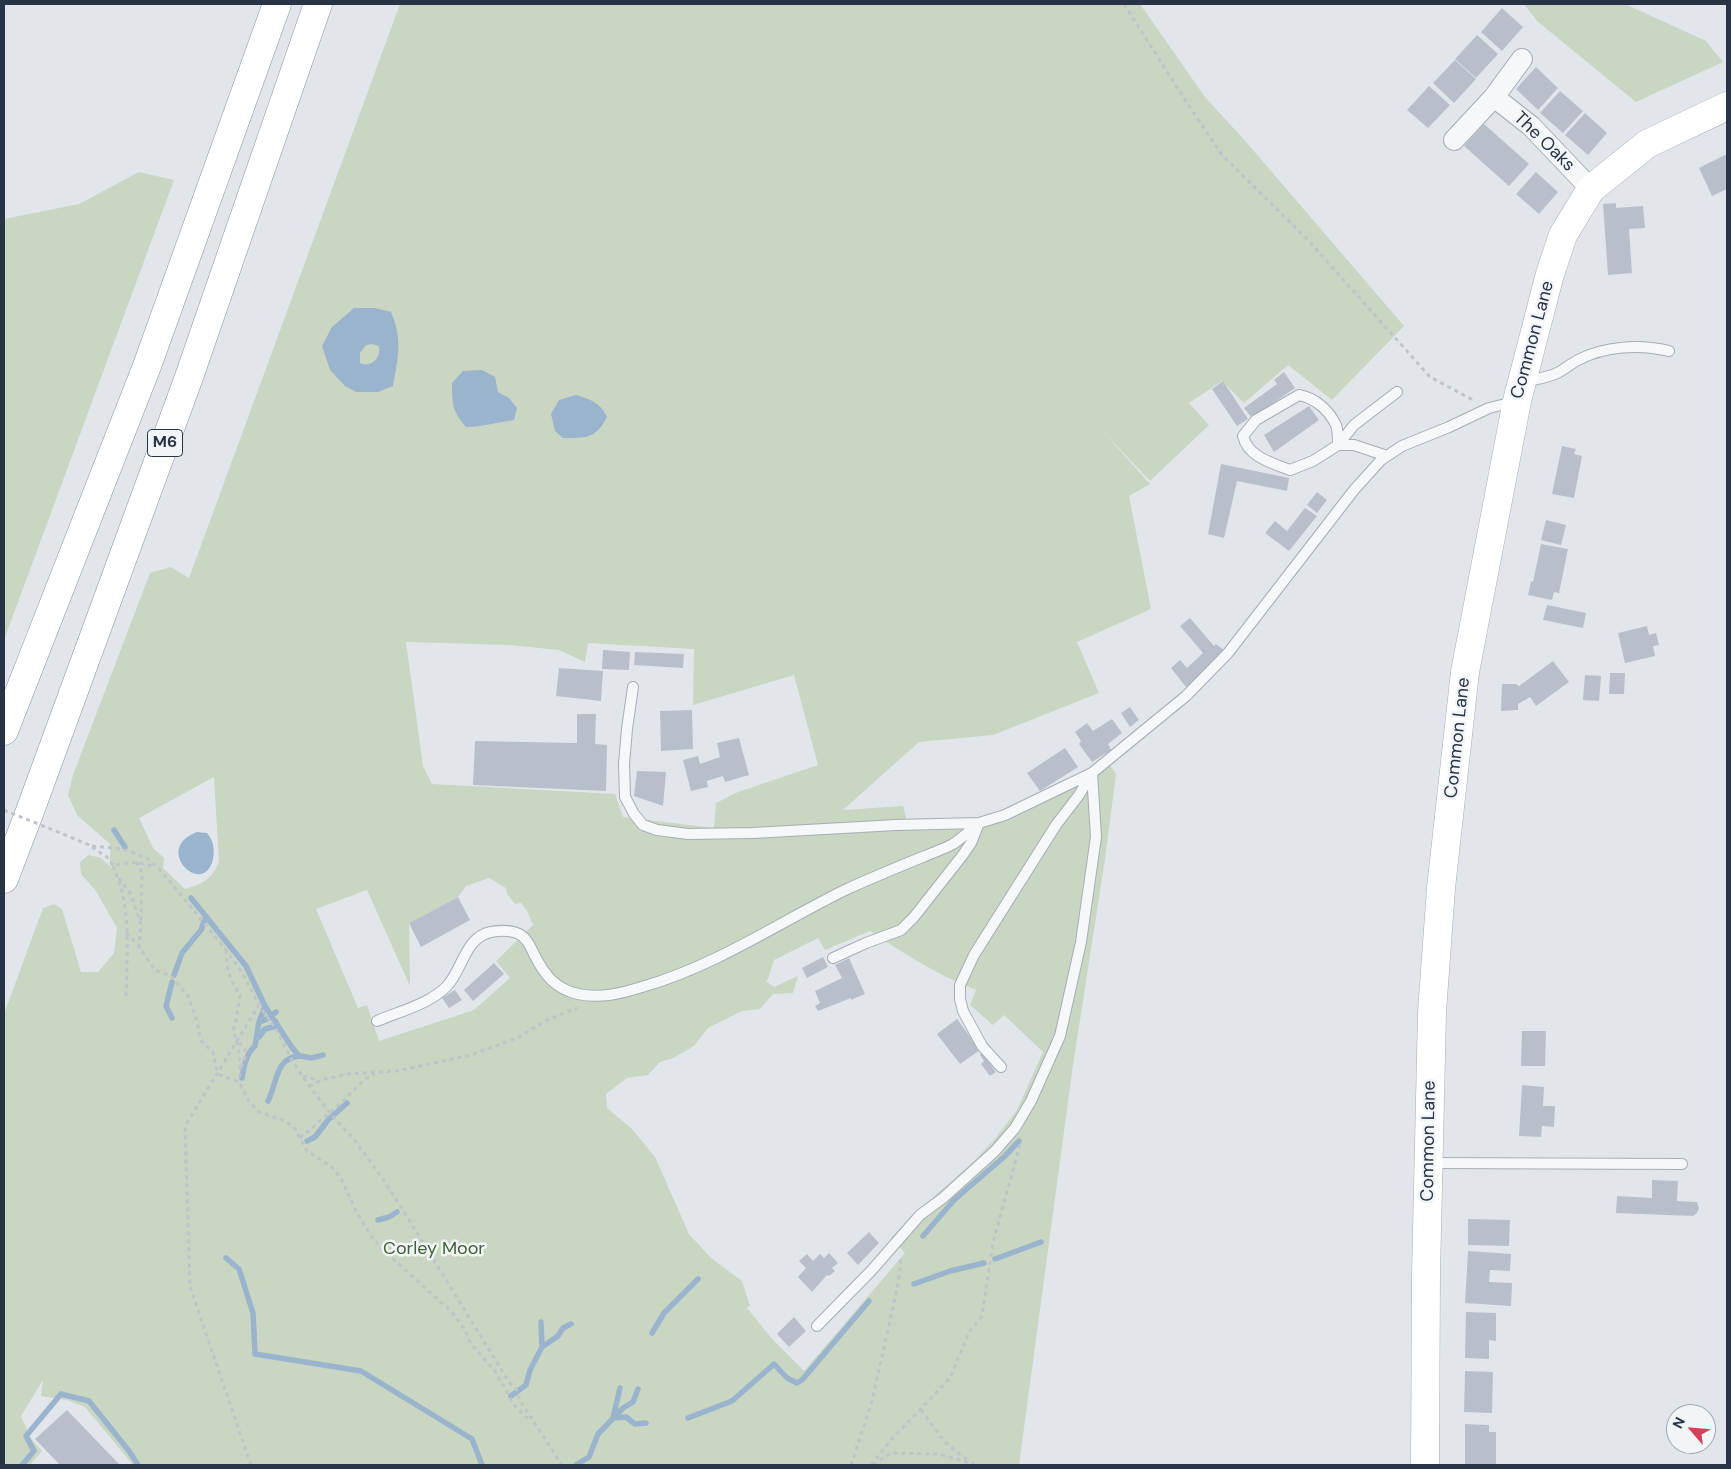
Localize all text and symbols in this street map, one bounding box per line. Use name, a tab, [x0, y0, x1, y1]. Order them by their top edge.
street label: The Oaks	[1509, 108, 1579, 176]
street label: Common Lane	[1507, 279, 1559, 401]
road number: M6	[148, 429, 182, 456]
street label: Common Lane	[1441, 677, 1475, 799]
street label: Common Lane	[1417, 1080, 1441, 1202]
park label: Corley Moor	[383, 1238, 485, 1260]
north arrow	[1666, 1404, 1716, 1454]
text: N	[1668, 1414, 1689, 1431]

